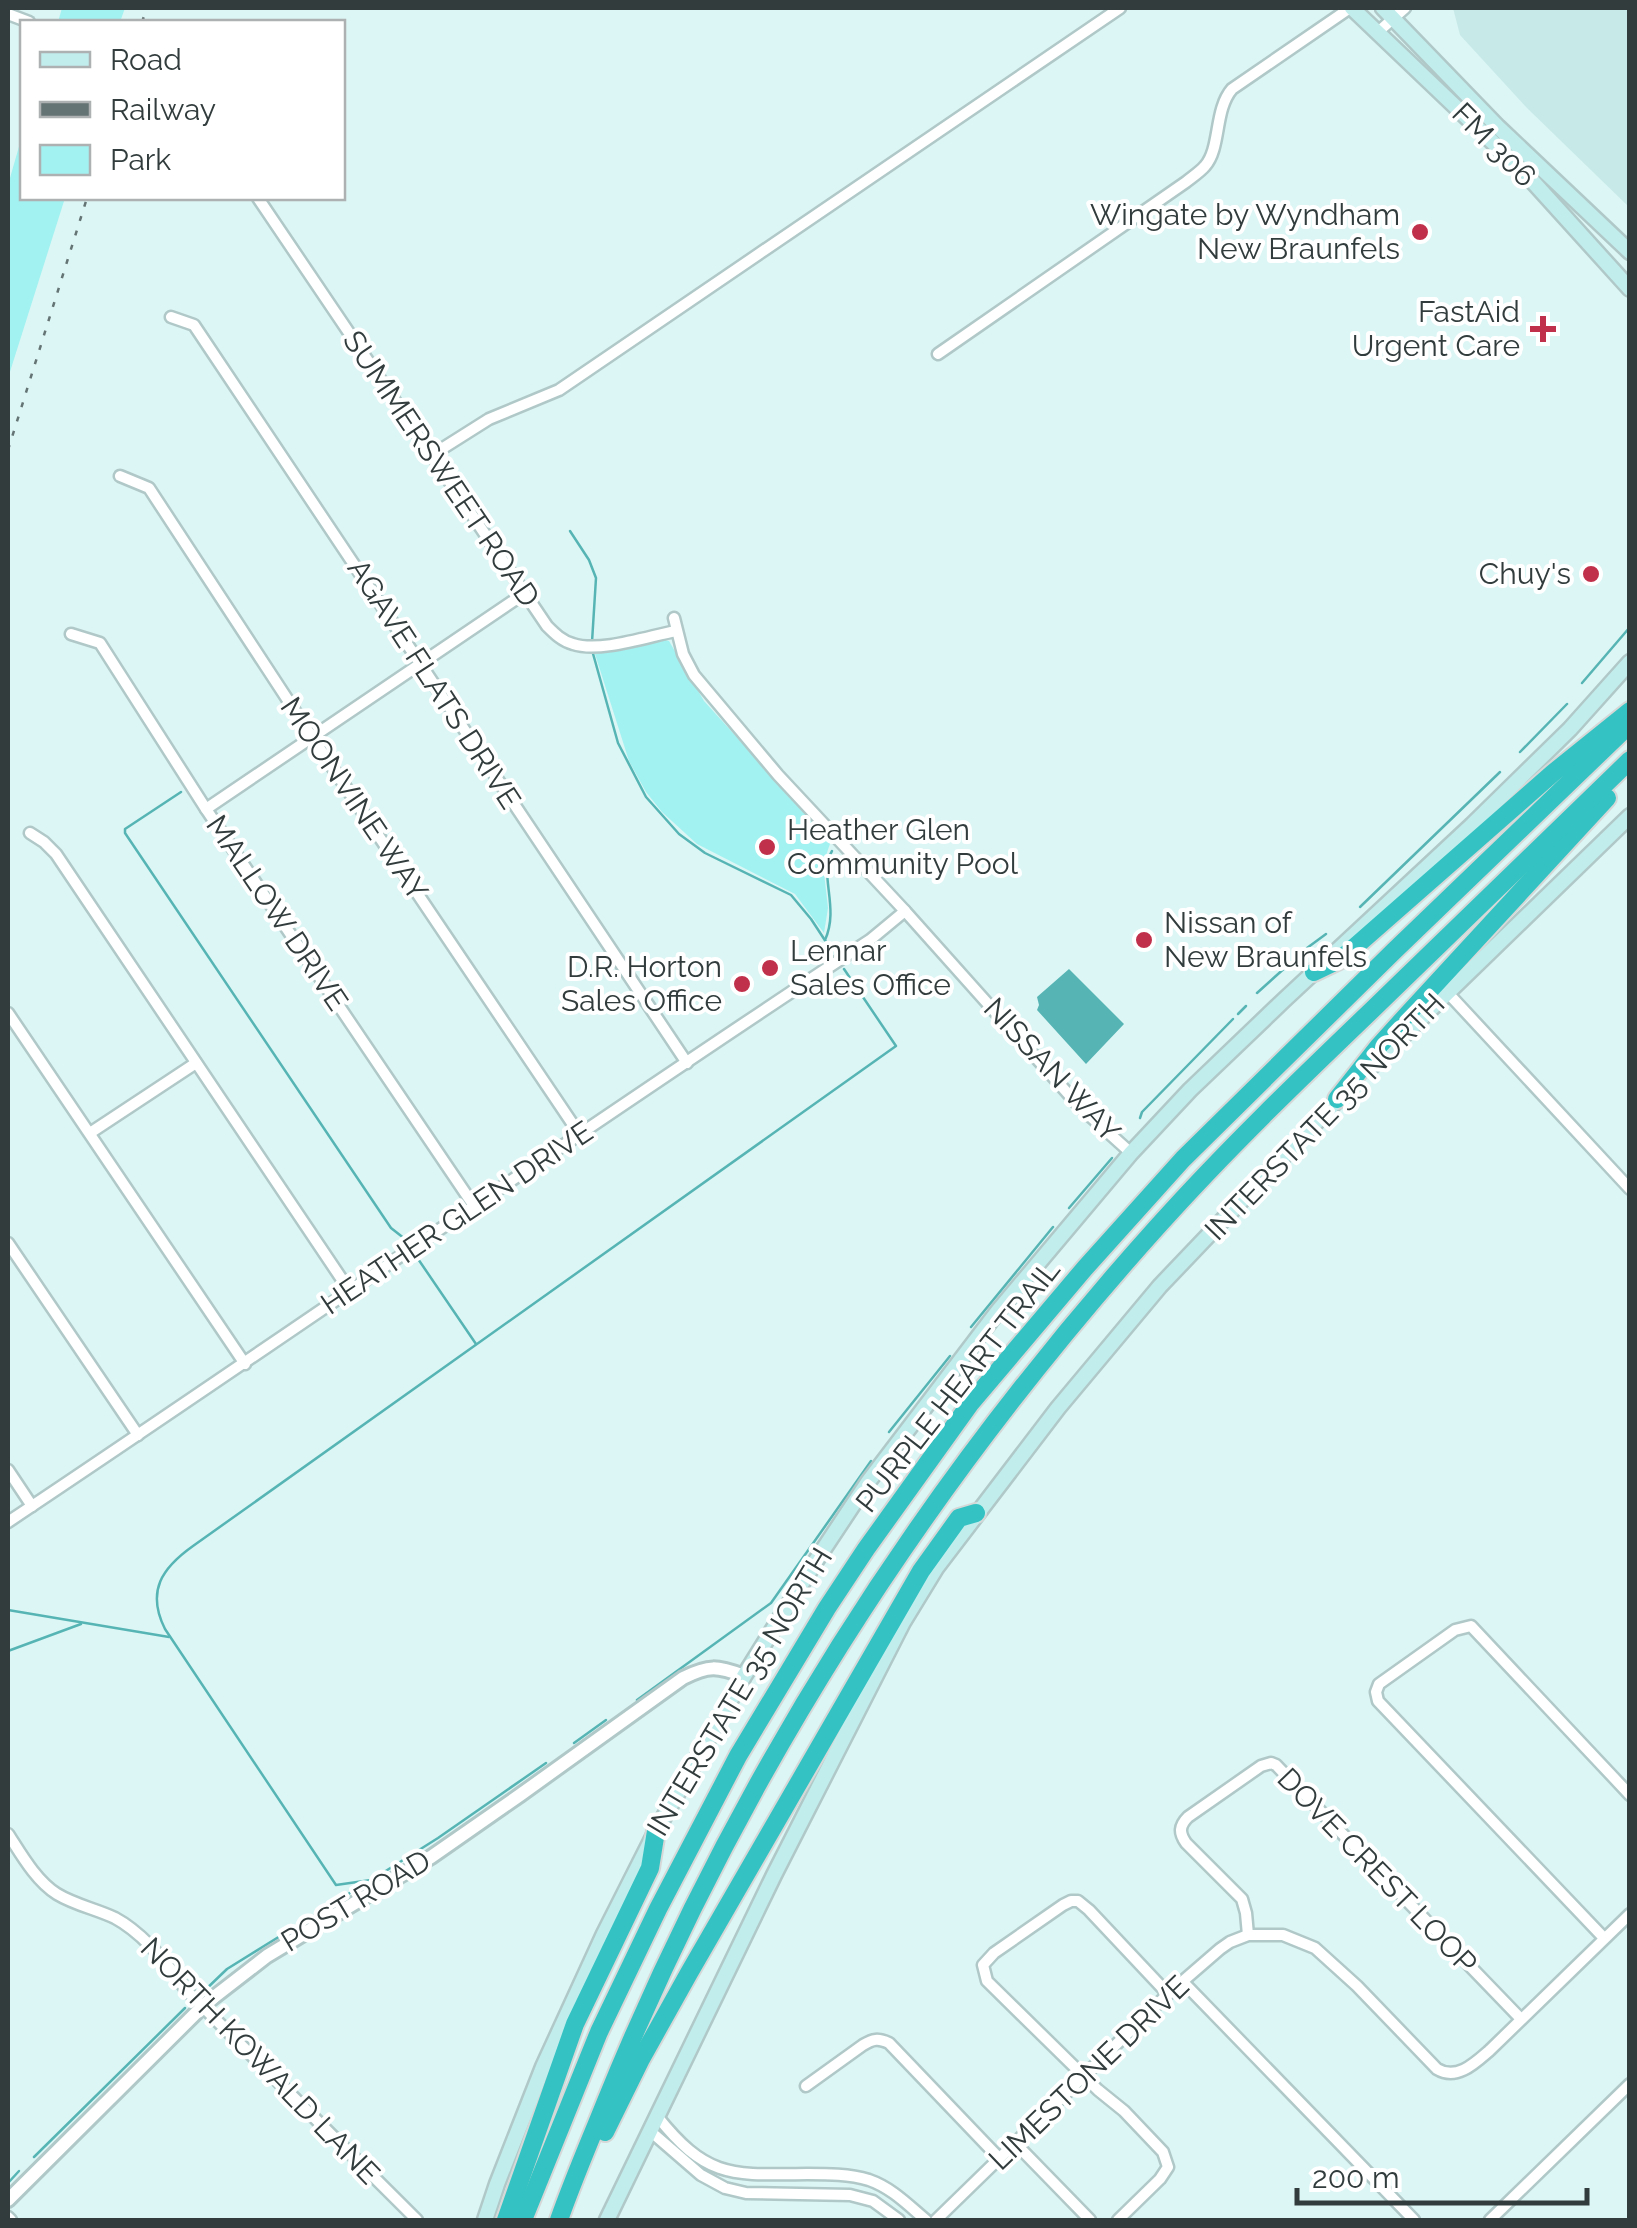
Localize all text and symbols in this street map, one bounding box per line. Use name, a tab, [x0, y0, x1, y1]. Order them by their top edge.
legend	[20, 20, 345, 200]
text: Road	[110, 42, 182, 77]
text: Railway	[110, 92, 216, 127]
street label: FM 306	[1445, 95, 1544, 194]
text: Park	[110, 142, 171, 177]
place label: Wingate by Wyndham New Braunfels	[1090, 197, 1400, 266]
marker: Wingate by Wyndham New Braunfels	[1409, 221, 1431, 243]
place label: FastAid Urgent Care	[1352, 294, 1520, 363]
marker: FastAid Urgent Care	[1530, 316, 1556, 342]
street label: SUMMERSWEET ROAD	[336, 324, 547, 613]
street label: AGAVE FLATS DRIVE	[341, 552, 528, 815]
place label: Chuy's	[1479, 556, 1571, 591]
marker: Chuy's	[1580, 563, 1602, 585]
street label: MOONVINE WAY	[274, 691, 436, 907]
street label: MALLOW DRIVE	[199, 809, 356, 1017]
place label: Heather Glen Community Pool	[787, 812, 1019, 881]
marker: Heather Glen Community Pool	[756, 836, 778, 858]
place label: Nissan of New Braunfels	[1164, 905, 1367, 974]
marker: Nissan of New Braunfels	[1133, 929, 1155, 951]
place label: Lennar Sales Office	[790, 933, 951, 1002]
place label: D.R. Horton Sales Office	[561, 949, 722, 1018]
marker: Lennar Sales Office	[759, 957, 781, 979]
marker: D.R. Horton Sales Office	[731, 973, 753, 995]
street label: INTERSTATE 35 NORTH	[1198, 986, 1452, 1247]
street label: NISSAN WAY	[977, 991, 1128, 1149]
street label: HEATHER GLEN DRIVE	[314, 1114, 599, 1322]
street label: PURPLE HEART TRAIL	[848, 1252, 1067, 1519]
street label: INTERSTATE 35 NORTH	[640, 1542, 839, 1842]
street label: DOVE CREST LOOP	[1271, 1761, 1484, 1980]
street label: POST ROAD	[275, 1842, 437, 1959]
street label: NORTH KOWALD LANE	[134, 1930, 387, 2191]
street label: LIMESTONE DRIVE	[982, 1968, 1196, 2177]
scale bar	[1297, 2143, 1587, 2205]
text: 200 m	[1312, 2160, 1400, 2195]

